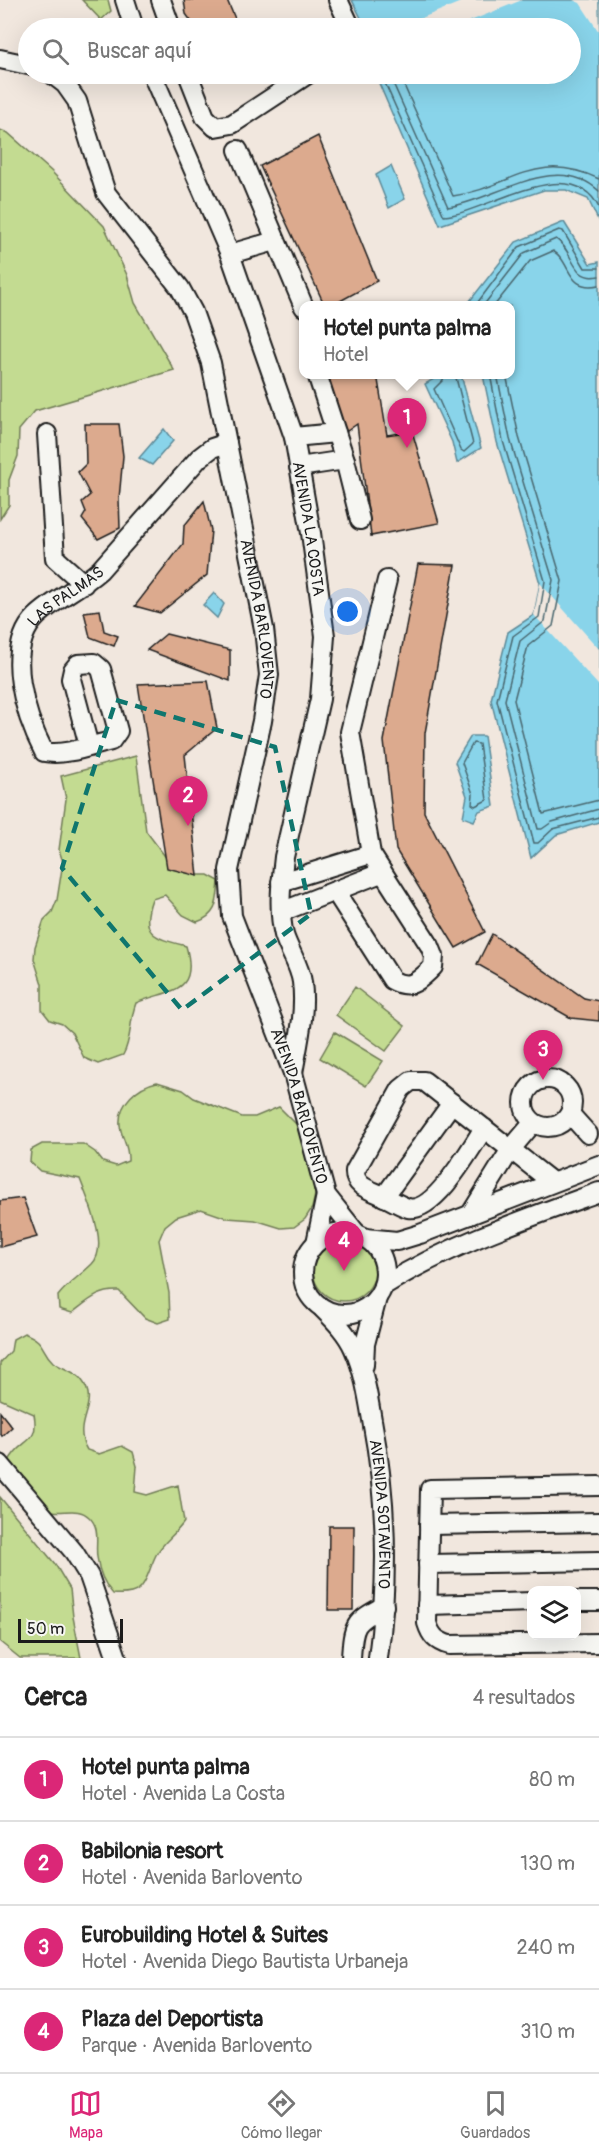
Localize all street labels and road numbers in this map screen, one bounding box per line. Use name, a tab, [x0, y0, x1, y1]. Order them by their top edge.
street label: AVENIDA LA COSTA	[287, 460, 328, 597]
street label: AVENIDA BARLOVENTO	[235, 537, 278, 700]
street label: LAS PALMAS	[23, 562, 108, 631]
street label: AVENIDA BARLOVENTO	[266, 1025, 332, 1186]
street label: AVENIDA SOTAVENTO	[365, 1438, 394, 1589]

